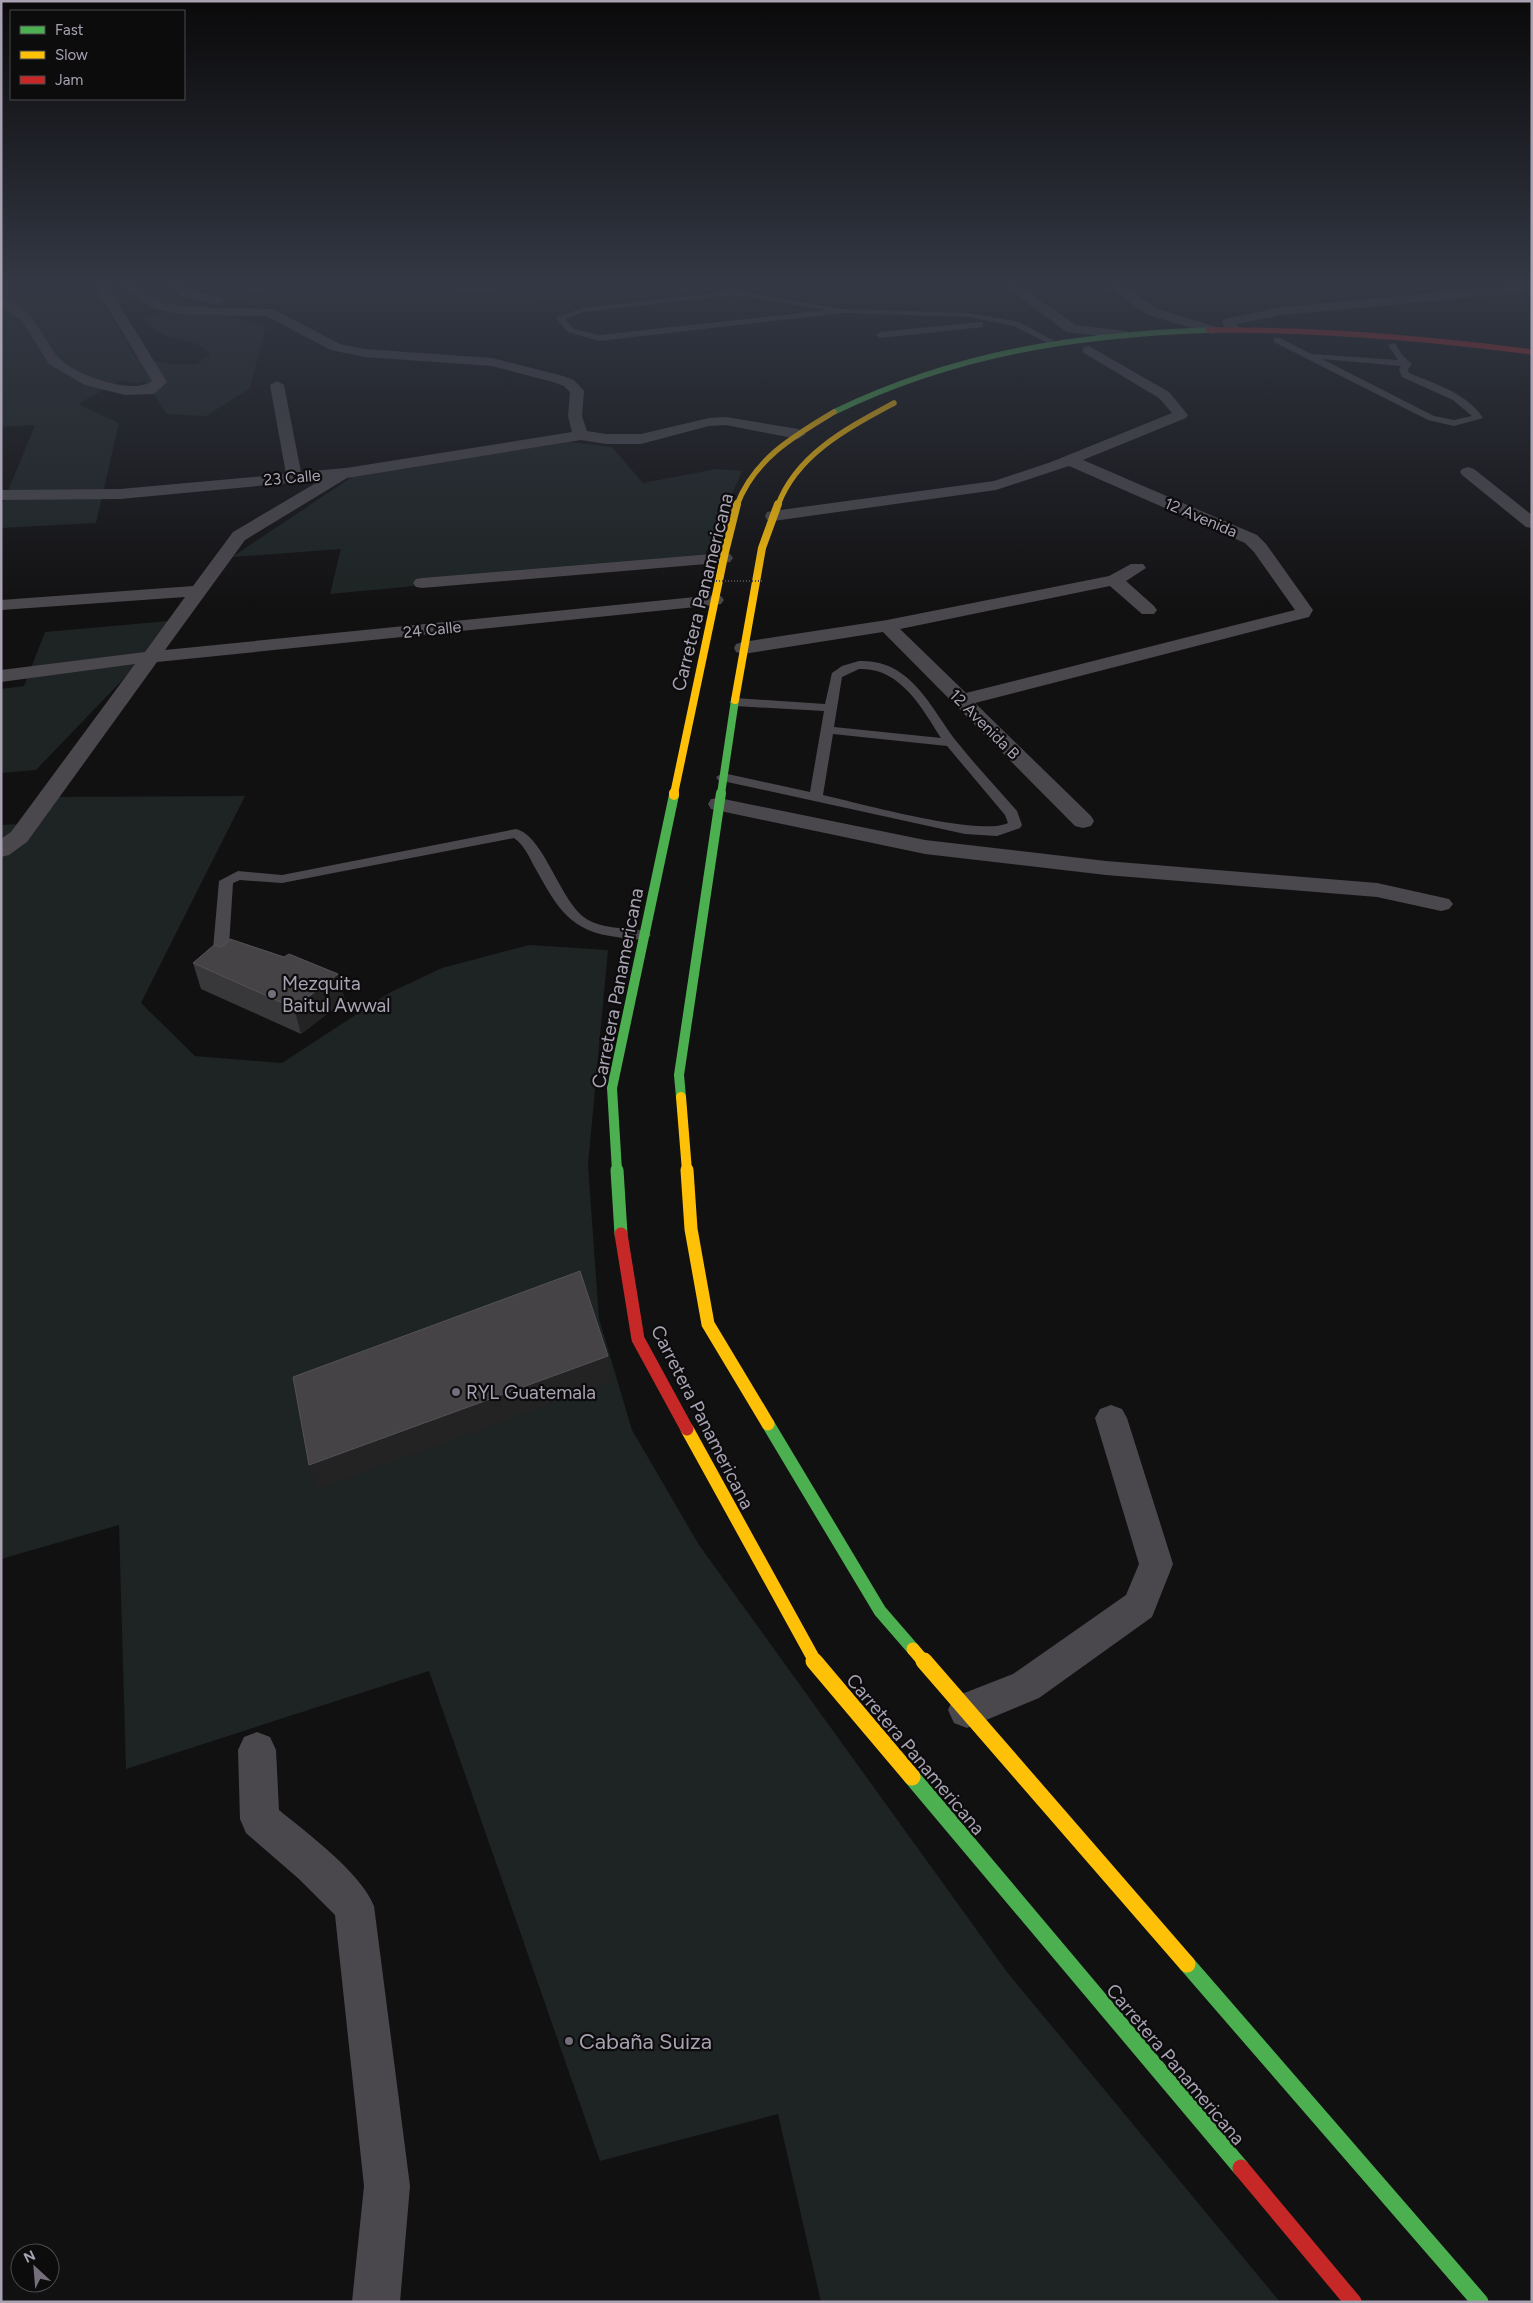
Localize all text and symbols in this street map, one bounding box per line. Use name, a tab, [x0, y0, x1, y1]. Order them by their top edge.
legend	[10, 10, 185, 100]
text: Fast	[55, 21, 84, 39]
text: Slow	[55, 46, 88, 64]
text: Jam	[55, 71, 83, 89]
street label: 23 Calle	[263, 466, 322, 489]
street label: Carretera Panamericana	[667, 491, 738, 694]
street label: 12 Avenida	[1162, 494, 1240, 541]
street label: 24 Calle	[402, 617, 462, 642]
street label: 12 Avenida B	[946, 685, 1024, 763]
street label: Carretera Panamericana	[587, 886, 648, 1090]
place label: Mezquita Baitul Awwal	[282, 972, 390, 1017]
marker: Mezquita Baitul Awwal	[266, 988, 278, 1000]
street label: Carretera Panamericana	[646, 1321, 759, 1513]
place label: RYL Guatemala	[466, 1381, 596, 1404]
marker: RYL Guatemala	[450, 1386, 462, 1398]
street label: Carretera Panamericana	[841, 1669, 990, 1840]
street label: Carretera Panamericana	[1101, 1979, 1250, 2150]
place label: Cabaña Suiza	[579, 2028, 712, 2055]
marker: Cabaña Suiza	[563, 2035, 575, 2047]
north arrow	[10, 2243, 60, 2293]
text: N	[21, 2247, 38, 2267]

